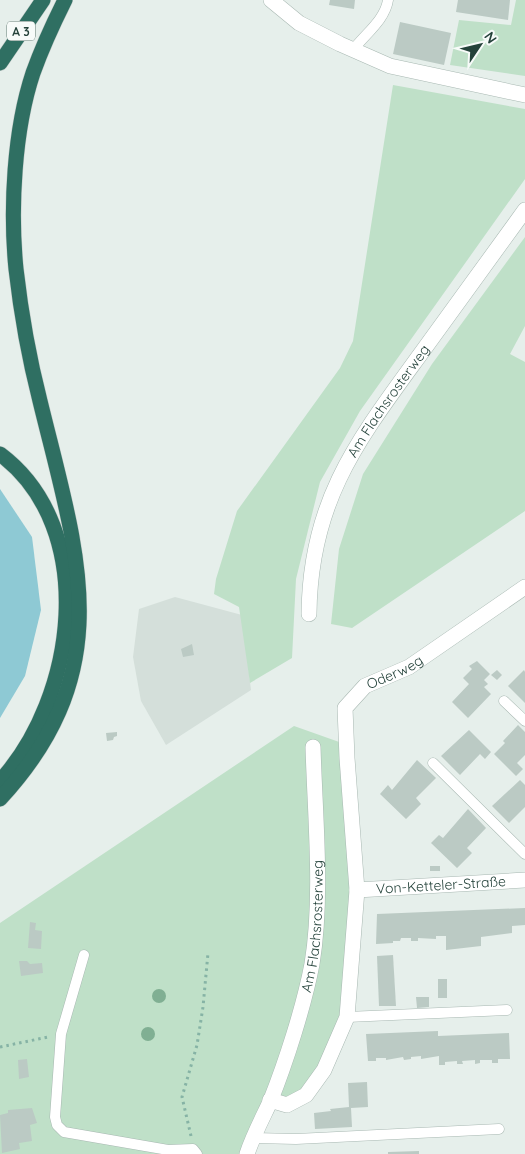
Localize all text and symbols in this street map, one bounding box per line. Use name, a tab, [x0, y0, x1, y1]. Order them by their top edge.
north arrow	[455, 20, 505, 70]
road number: A 3	[7, 22, 35, 40]
text: N	[480, 28, 501, 47]
street label: Am Flachsrosterweg	[343, 341, 433, 461]
street label: Oderweg	[364, 651, 426, 693]
street label: Am Flachsrosterweg	[297, 860, 327, 994]
street label: Von-Ketteler-Straße	[375, 872, 506, 898]

